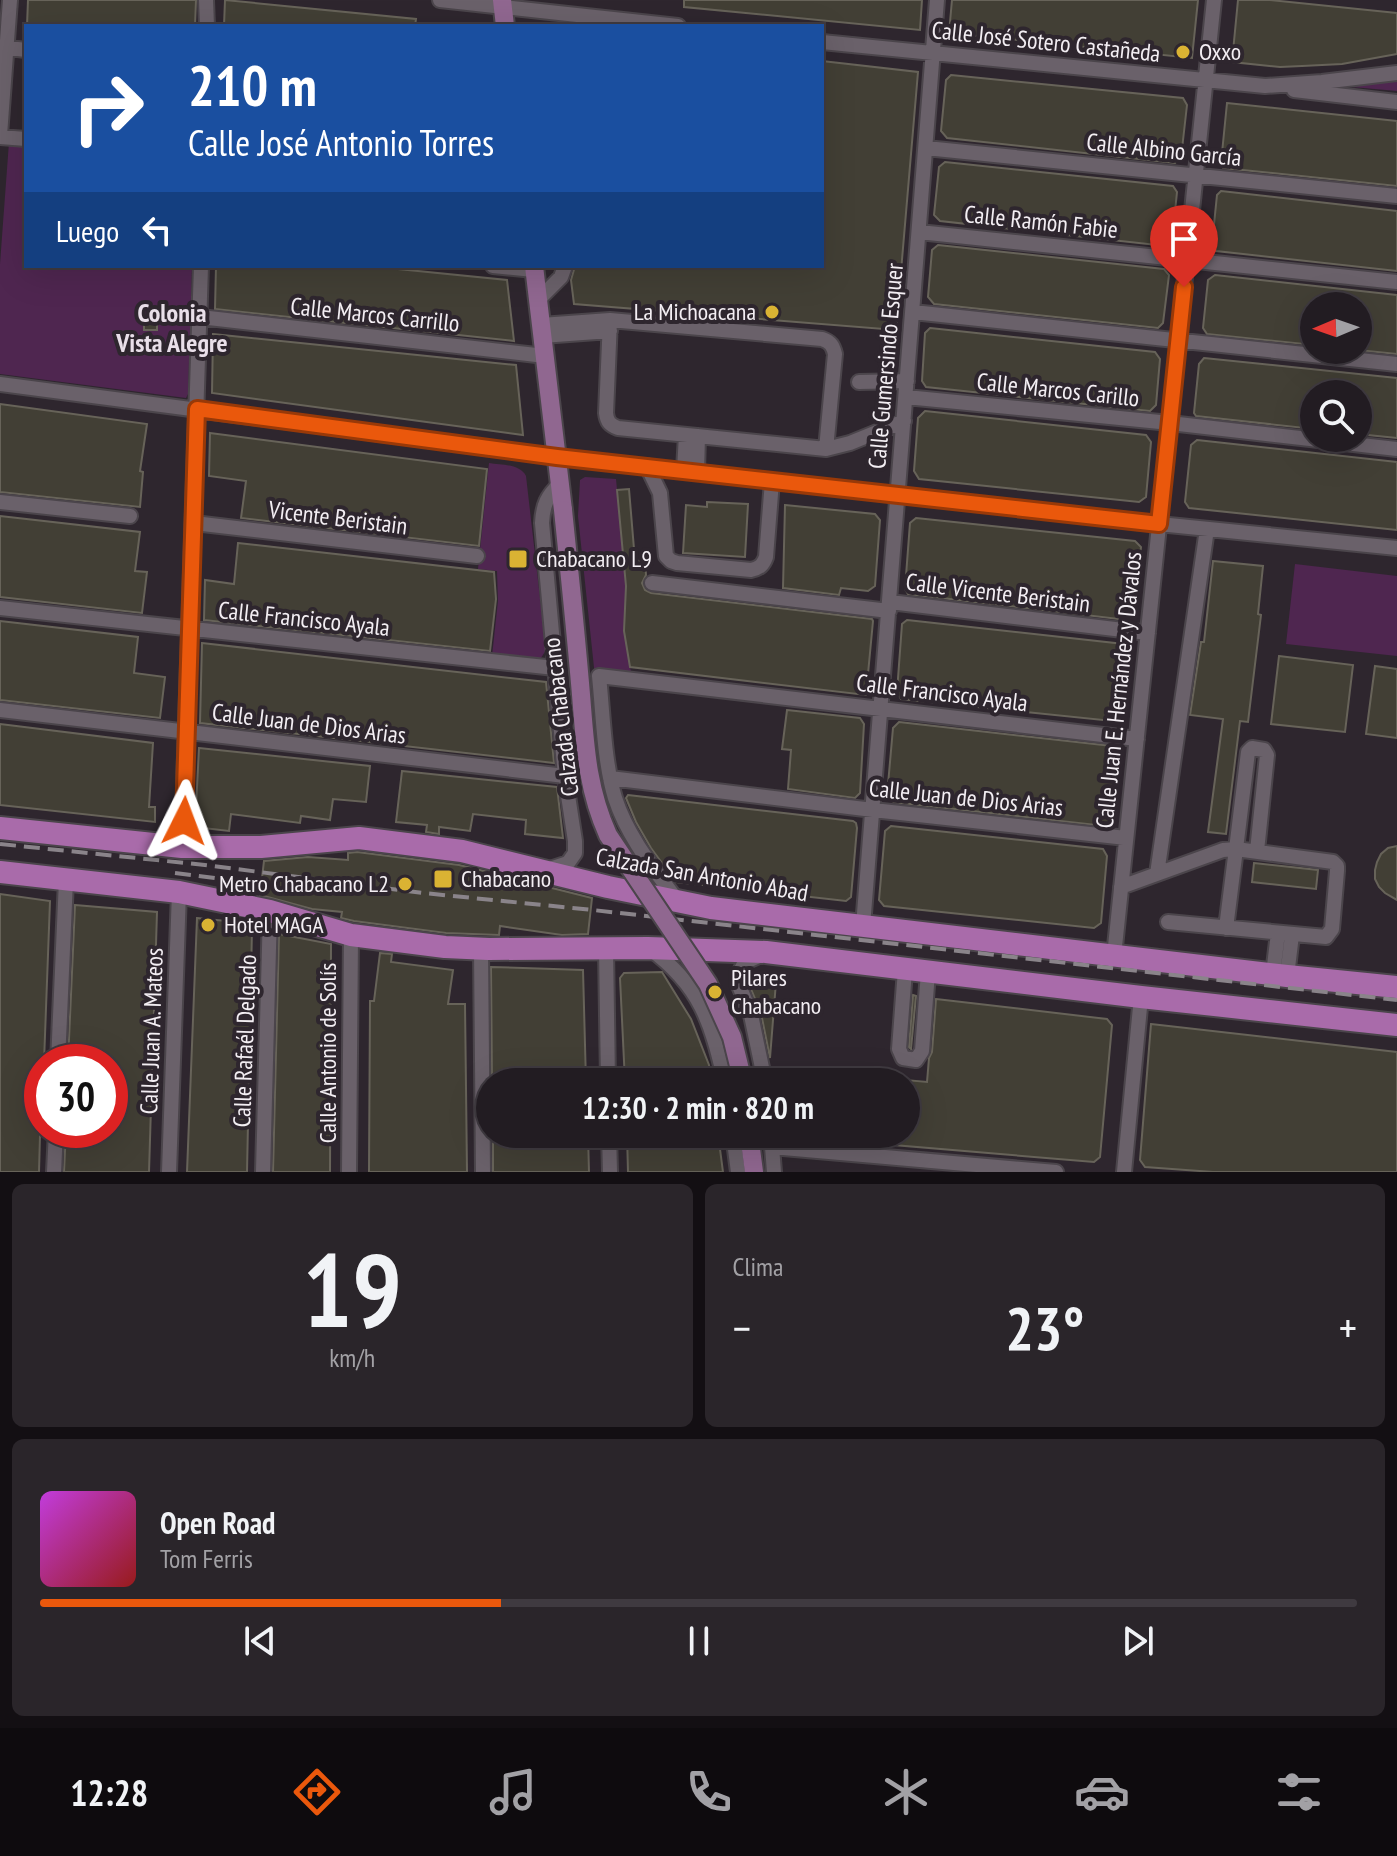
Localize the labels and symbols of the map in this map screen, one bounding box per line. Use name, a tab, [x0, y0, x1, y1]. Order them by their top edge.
street label: Calle José Sotero Castañeda	[930, 14, 1162, 69]
place label: Oxxo	[1199, 36, 1241, 67]
marker: Oxxo	[1174, 43, 1192, 61]
street label: Calle Albino García	[1085, 126, 1243, 173]
street label: Calle Ramón Fabie	[963, 198, 1119, 245]
pin	[1150, 205, 1218, 287]
street label: Calle Gumersindo Esquer	[861, 261, 910, 470]
street label: Calle Marcos Carrillo	[289, 290, 461, 339]
north arrow	[1300, 292, 1372, 364]
district label: Colonia Vista Alegre	[115, 296, 228, 359]
place label: La Michoacana	[634, 296, 756, 327]
marker: La Michoacana	[763, 303, 781, 321]
street label: Calle Marcos Carillo	[975, 366, 1141, 413]
street label: Vicente Beristain	[266, 494, 409, 541]
place label: Chabacano L9	[536, 543, 652, 574]
marker: Chabacano L9	[507, 548, 529, 570]
street label: Calle Juan E. Hernández y Dávalos	[1089, 550, 1148, 830]
street label: Calle Vicente Beristain	[904, 566, 1092, 619]
street label: Calle Francisco Ayala	[217, 594, 391, 643]
street label: Calzada Chabacano	[535, 636, 586, 798]
street label: Calle Francisco Ayala	[855, 667, 1029, 718]
street label: Calle Juan de Dios Arias	[210, 696, 408, 751]
street label: Calle Juan de Dios Arias	[868, 772, 1065, 823]
position arrow	[142, 779, 226, 863]
street label: Calzada San Antonio Abad	[594, 841, 811, 908]
place label: Chabacano	[461, 863, 551, 894]
place label: Metro Chabacano L2	[219, 868, 389, 899]
marker: Chabacano	[432, 868, 454, 890]
marker: Metro Chabacano L2	[396, 875, 414, 893]
place label: Hotel MAGA	[224, 909, 324, 940]
marker: Hotel MAGA	[199, 916, 217, 934]
street label: Calle Juan A. Mateos	[133, 947, 170, 1115]
street label: Calle Rafaél Delgado	[226, 954, 263, 1128]
place label: Pilares Chabacano	[731, 962, 821, 1021]
street label: Calle Antonio de Solís	[312, 963, 343, 1143]
marker: Pilares Chabacano	[706, 983, 724, 1001]
speed limit sign: 30	[24, 1044, 128, 1148]

